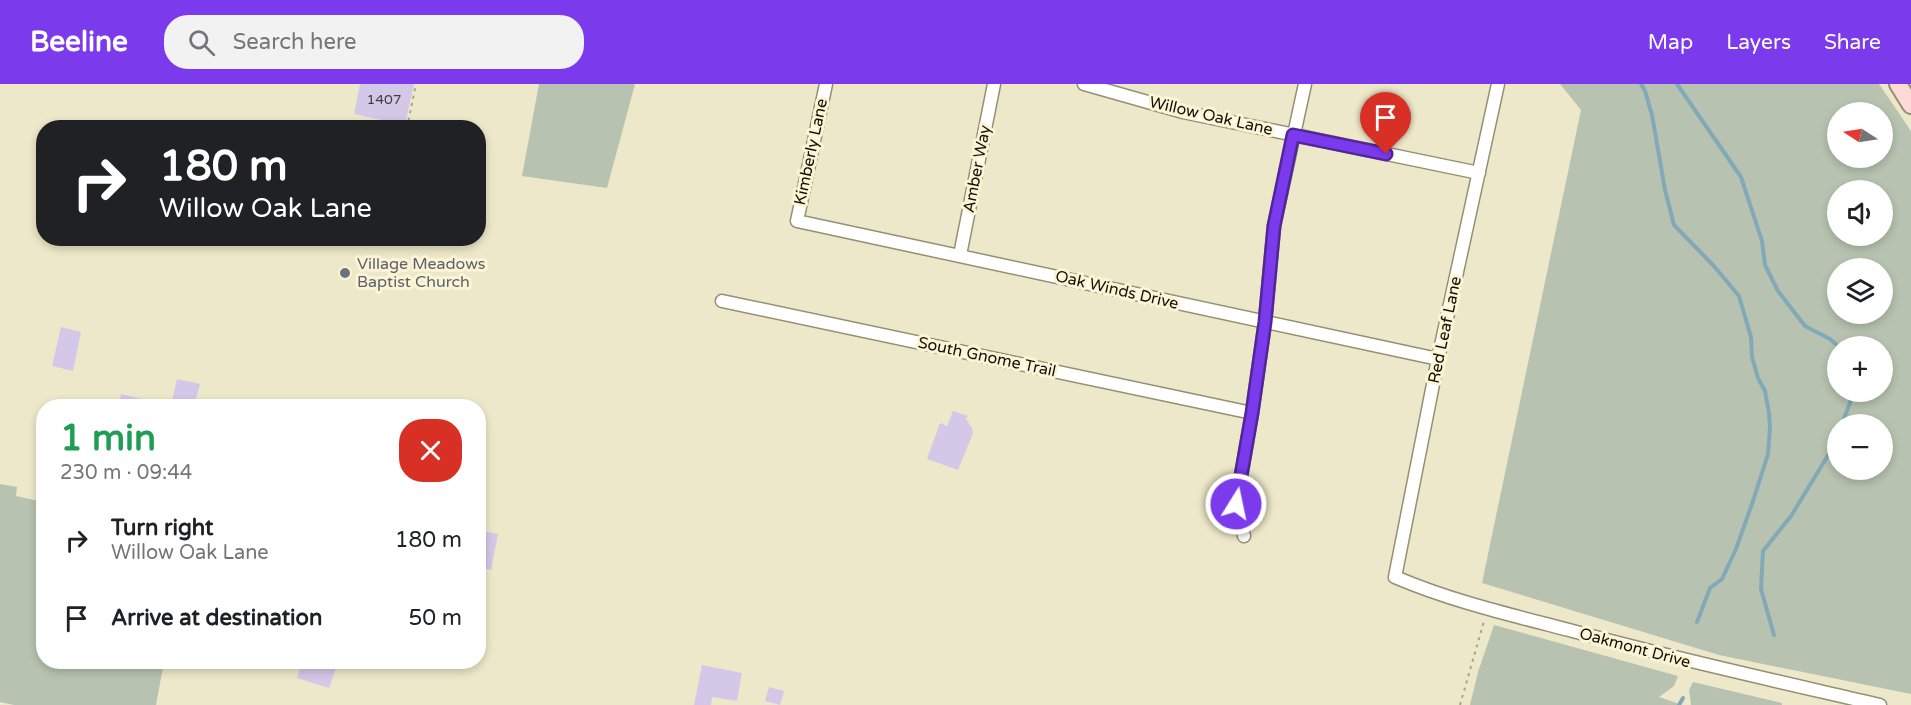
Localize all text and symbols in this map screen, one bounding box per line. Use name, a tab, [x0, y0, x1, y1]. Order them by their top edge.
search box	[164, 15, 584, 69]
text: Beeline	[30, 25, 128, 59]
icon: search	[185, 26, 218, 59]
text: Search here	[233, 29, 357, 55]
text: Map	[1648, 30, 1693, 55]
text: Layers	[1726, 30, 1791, 55]
text: Share	[1824, 30, 1881, 55]
house number: 1407	[366, 91, 402, 108]
street label: Willow Oak Lane	[1147, 92, 1275, 140]
pin	[1360, 92, 1411, 154]
street label: Kimberly Lane	[790, 97, 832, 207]
icon: arrive	[1369, 101, 1402, 134]
north arrow	[1827, 102, 1893, 168]
map controls	[1827, 102, 1893, 480]
street label: Amber Way	[959, 123, 995, 215]
text: 180 m	[159, 141, 288, 192]
icon: right	[60, 144, 138, 222]
button: sound	[1827, 180, 1893, 246]
text: Willow Oak Lane	[159, 192, 372, 225]
place label: Village Meadows Baptist Church	[357, 254, 486, 292]
button: layers	[1827, 258, 1893, 324]
marker: Village Meadows Baptist Church	[338, 266, 352, 280]
street label: Oak Winds Drive	[1053, 266, 1181, 314]
street label: Red Leaf Lane	[1424, 275, 1466, 385]
street label: South Gnome Trail	[916, 333, 1058, 381]
button: +	[1827, 336, 1893, 402]
button: −	[1827, 414, 1893, 480]
text: 1 min	[60, 417, 156, 460]
button: close	[399, 419, 462, 482]
text: 230 m · 09:44	[60, 461, 192, 485]
position arrow	[1204, 472, 1268, 536]
text: Turn right	[111, 515, 213, 541]
icon: right	[60, 524, 93, 557]
text: 180 m	[395, 527, 462, 553]
text: Willow Oak Lane	[111, 541, 269, 565]
icon: arrive	[60, 602, 93, 635]
text: Arrive at destination	[111, 605, 322, 631]
text: 50 m	[408, 605, 462, 631]
street label: Oakmont Drive	[1577, 624, 1693, 672]

